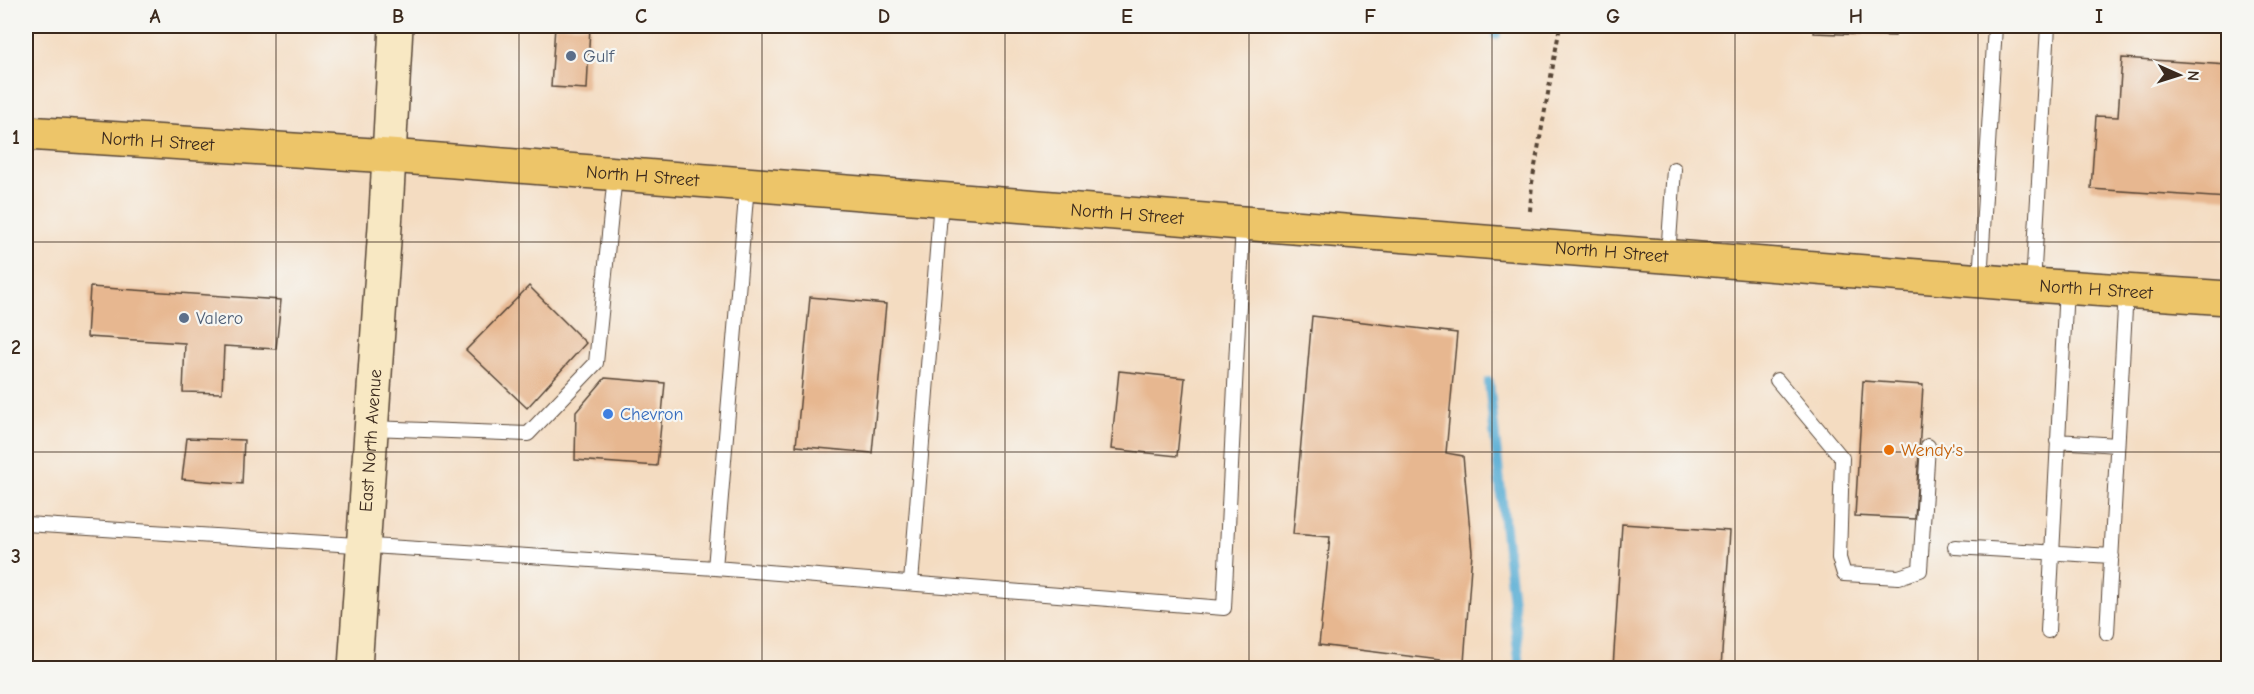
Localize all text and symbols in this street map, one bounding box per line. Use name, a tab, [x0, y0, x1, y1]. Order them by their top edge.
text: A	[149, 5, 161, 28]
text: B	[392, 5, 404, 28]
text: C	[635, 5, 647, 28]
text: D	[878, 5, 890, 28]
text: E	[1121, 5, 1133, 28]
text: F	[1364, 5, 1376, 28]
text: G	[1606, 5, 1620, 28]
text: H	[1849, 5, 1863, 28]
text: I	[2095, 5, 2103, 28]
north arrow	[2149, 45, 2209, 105]
place label: Gulf	[583, 46, 615, 67]
marker: Gulf	[564, 49, 578, 63]
text: N	[2184, 70, 2202, 81]
text: 1	[12, 126, 20, 149]
street label: North H Street	[100, 127, 216, 155]
street label: North H Street	[585, 161, 701, 191]
street label: North H Street	[1070, 199, 1185, 229]
street label: North H Street	[1554, 237, 1670, 267]
street label: North H Street	[2039, 275, 2154, 304]
place label: Valero	[196, 308, 243, 329]
marker: Valero	[177, 311, 191, 325]
text: 2	[11, 336, 21, 359]
street label: East North Avenue	[355, 368, 386, 513]
place label: Chevron	[620, 404, 684, 425]
marker: Chevron	[601, 407, 615, 421]
place label: Wendy's	[1901, 440, 1963, 461]
marker: Wendy's	[1882, 443, 1896, 457]
text: 3	[11, 545, 21, 568]

